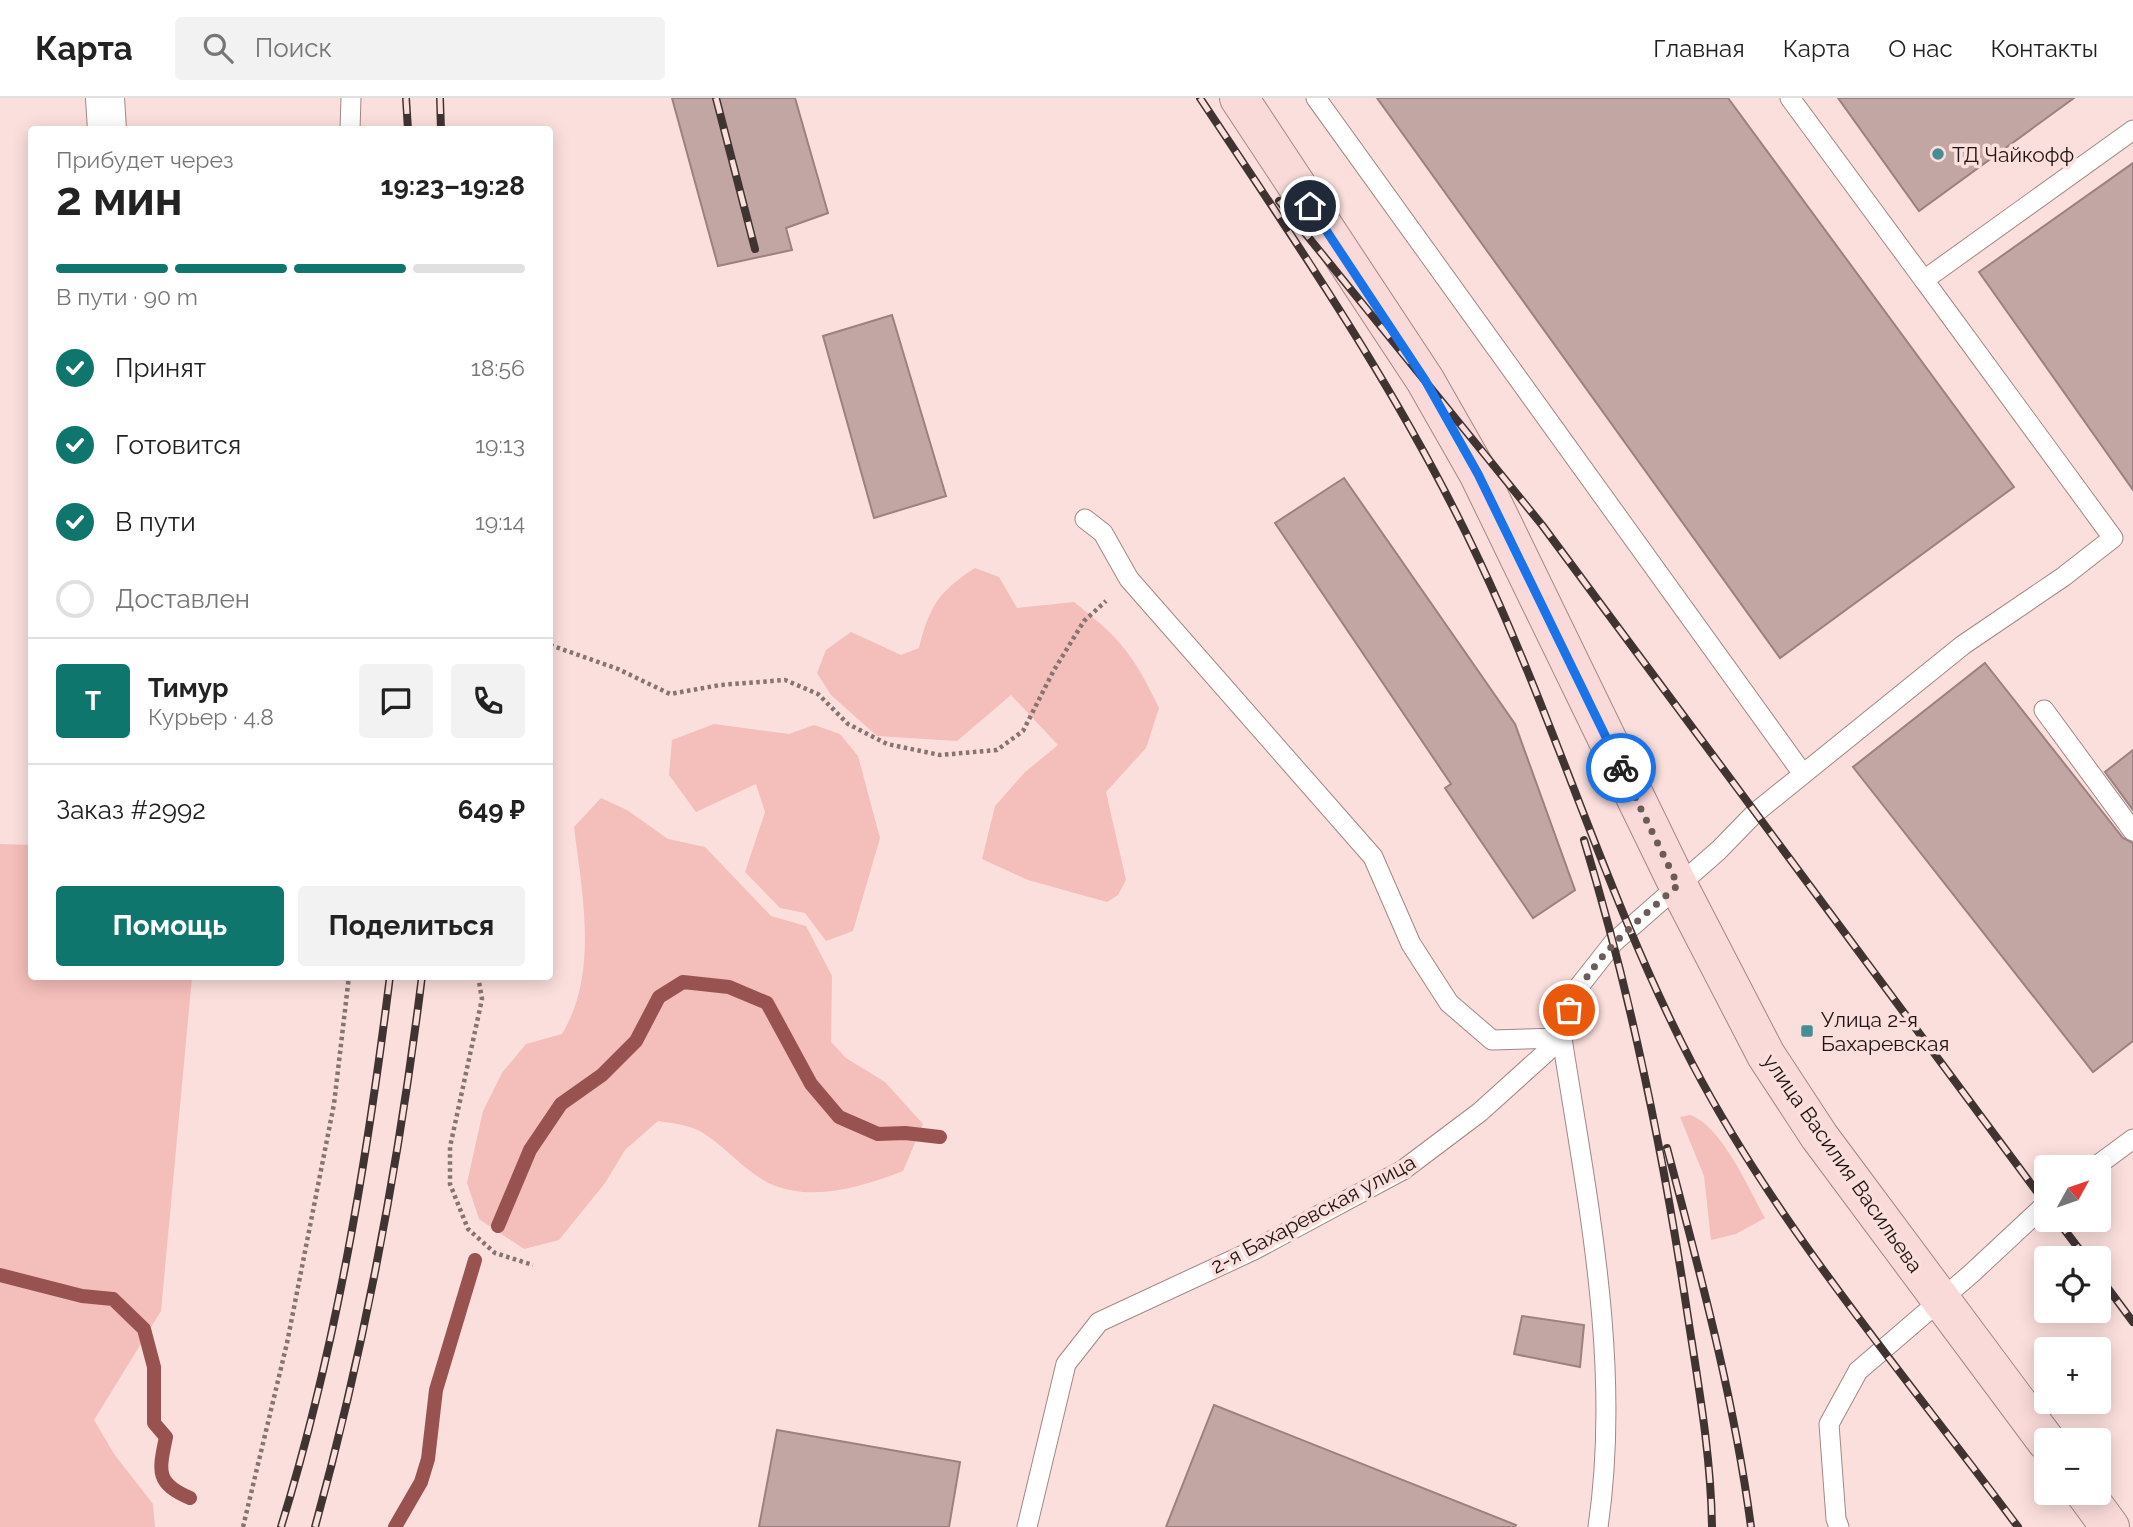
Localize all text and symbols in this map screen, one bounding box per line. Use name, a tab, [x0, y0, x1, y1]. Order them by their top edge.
search box	[175, 17, 665, 80]
text: Карта	[35, 29, 133, 68]
icon: search	[199, 29, 237, 67]
text: Поиск	[255, 33, 332, 63]
text: Главная	[1653, 34, 1745, 63]
text: Карта	[1783, 34, 1850, 63]
text: О нас	[1888, 34, 1953, 63]
text: Контакты	[1991, 34, 2098, 63]
place label: ТД Чайкофф	[1952, 142, 2074, 167]
text: Прибудет через	[56, 146, 234, 173]
marker: ТД Чайкофф	[1930, 146, 1946, 162]
text: 19:23–19:28	[381, 171, 525, 201]
text: 2 мин	[56, 172, 183, 226]
pin	[1280, 176, 1340, 236]
icon: home	[1291, 187, 1329, 225]
text: В пути · 90 m	[56, 283, 198, 310]
icon: check	[56, 349, 94, 387]
text: Принят	[115, 353, 206, 383]
text: 18:56	[471, 354, 525, 381]
icon: check	[56, 426, 94, 464]
text: Готовится	[115, 430, 241, 460]
text: 19:13	[475, 431, 525, 458]
icon: check	[56, 503, 94, 541]
text: В пути	[115, 507, 196, 537]
text: 19:14	[475, 508, 525, 535]
text: Доставлен	[115, 584, 250, 614]
button: chat	[359, 664, 433, 738]
button: phone	[451, 664, 525, 738]
text: Тимур	[148, 673, 228, 703]
text: Т	[85, 686, 101, 716]
text: Курьер · 4.8	[148, 703, 274, 730]
courier	[1586, 733, 1656, 803]
icon: bike	[1602, 749, 1640, 787]
text: Заказ #2992	[56, 795, 206, 825]
text: 649 ₽	[458, 795, 525, 825]
button: Помощь	[56, 886, 284, 966]
button: Поделиться	[298, 886, 525, 966]
pin	[1539, 980, 1599, 1040]
icon: bag	[1550, 991, 1588, 1029]
place label: Улица 2-я Бахаревская	[1821, 1007, 1949, 1056]
marker: Улица 2-я Бахаревская	[1799, 1023, 1815, 1039]
street label: улица Василия Васильева	[1758, 1049, 1928, 1277]
street label: 2-я Бахаревская улица	[1206, 1149, 1420, 1279]
north arrow	[2034, 1155, 2110, 1232]
map controls	[2034, 1155, 2111, 1505]
button: locate	[2034, 1246, 2111, 1323]
button: +	[2034, 1337, 2111, 1414]
button: −	[2034, 1428, 2111, 1505]

